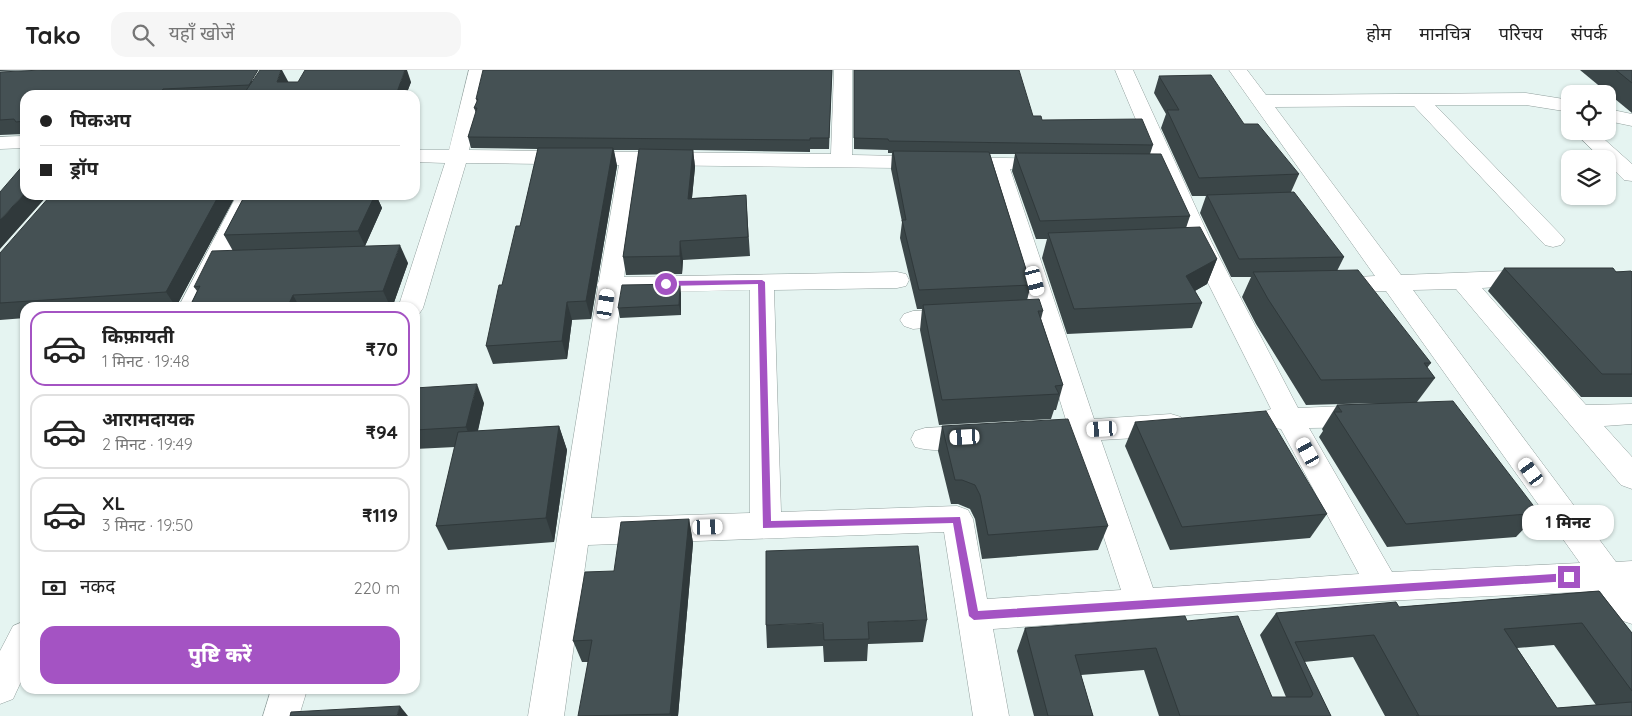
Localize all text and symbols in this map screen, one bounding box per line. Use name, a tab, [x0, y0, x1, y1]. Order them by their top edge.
search box	[111, 12, 461, 57]
text: Tako	[25, 20, 81, 50]
icon: search	[129, 21, 157, 49]
text: यहाँ खोजें	[169, 21, 235, 45]
text: होम	[1366, 22, 1391, 45]
text: मानचित्र	[1419, 22, 1471, 45]
text: परिचय	[1499, 22, 1543, 45]
text: संपर्क	[1571, 22, 1607, 45]
map controls	[1561, 85, 1616, 205]
button: locate	[1561, 85, 1616, 140]
text: पिकअप	[70, 108, 131, 132]
button: layers	[1561, 150, 1616, 205]
text: ड्रॉप	[70, 156, 98, 180]
car	[1023, 265, 1046, 297]
route start	[655, 273, 677, 295]
car	[596, 288, 615, 320]
text: किफ़ायती	[102, 324, 174, 348]
icon: car	[42, 326, 87, 371]
text: ₹70	[365, 337, 398, 361]
text: 1 मिनट · 19:48	[102, 351, 190, 371]
text: आरामदायक	[102, 407, 194, 431]
icon: car	[42, 409, 87, 454]
text: ₹94	[366, 420, 398, 444]
car	[1086, 421, 1117, 437]
car	[949, 429, 980, 445]
text: 2 मिनट · 19:49	[102, 434, 193, 454]
car	[1294, 435, 1321, 469]
car	[1516, 455, 1545, 489]
text: XL	[102, 491, 125, 515]
icon: car	[42, 492, 87, 537]
text: ₹119	[362, 503, 398, 527]
callout: 1 मिनट	[1523, 504, 1615, 540]
text: 1 मिनट	[1545, 512, 1591, 532]
text: 3 मिनट · 19:50	[102, 515, 193, 535]
car	[692, 519, 723, 535]
route end	[1558, 566, 1580, 588]
icon: cash	[40, 574, 68, 602]
text: नकद	[80, 574, 115, 598]
text: 220 m	[354, 578, 400, 598]
button: पुष्टि करें	[40, 626, 400, 684]

